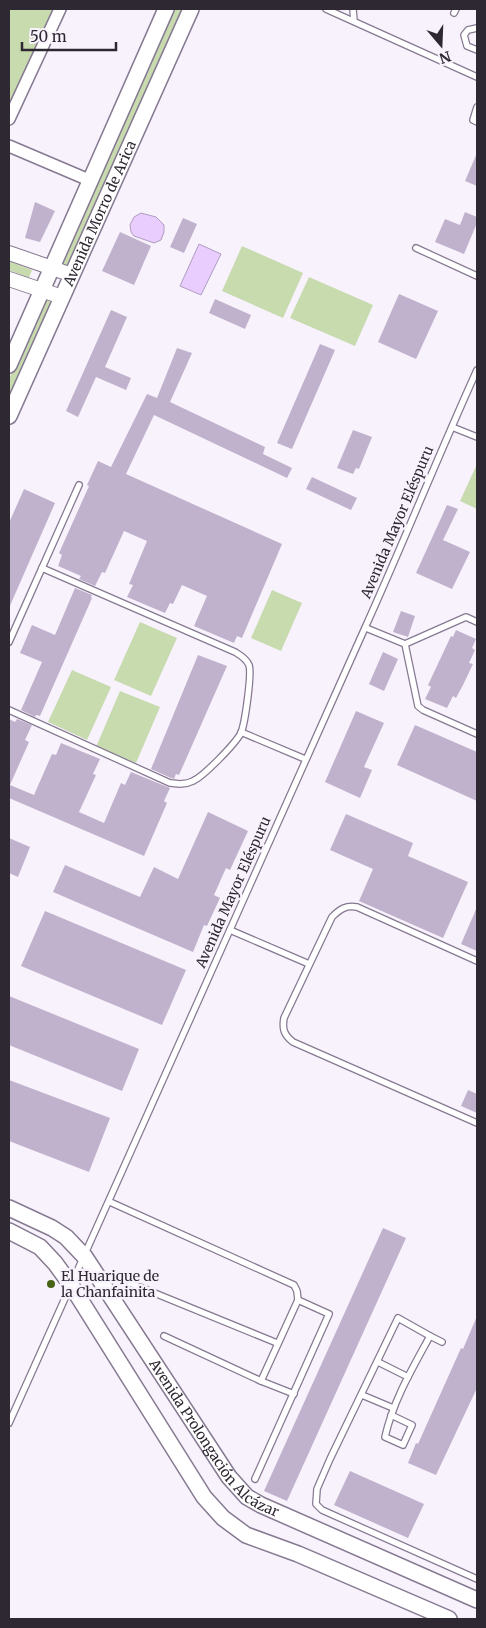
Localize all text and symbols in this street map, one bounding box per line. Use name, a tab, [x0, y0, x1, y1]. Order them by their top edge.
scale bar	[22, 20, 116, 52]
north arrow	[416, 20, 466, 70]
text: 50 m	[30, 27, 67, 46]
text: N	[437, 47, 453, 68]
street label: Avenida Morro de Arica	[59, 137, 140, 290]
street label: Avenida Mayor Eléspuru	[356, 443, 437, 602]
street label: Avenida Mayor Eléspuru	[191, 813, 275, 972]
place label: El Huarique de la Chanfainita	[61, 1267, 159, 1301]
marker: El Huarique de la Chanfainita	[45, 1278, 57, 1290]
street label: Avenida Prolongación Alcázar	[145, 1355, 282, 1521]

